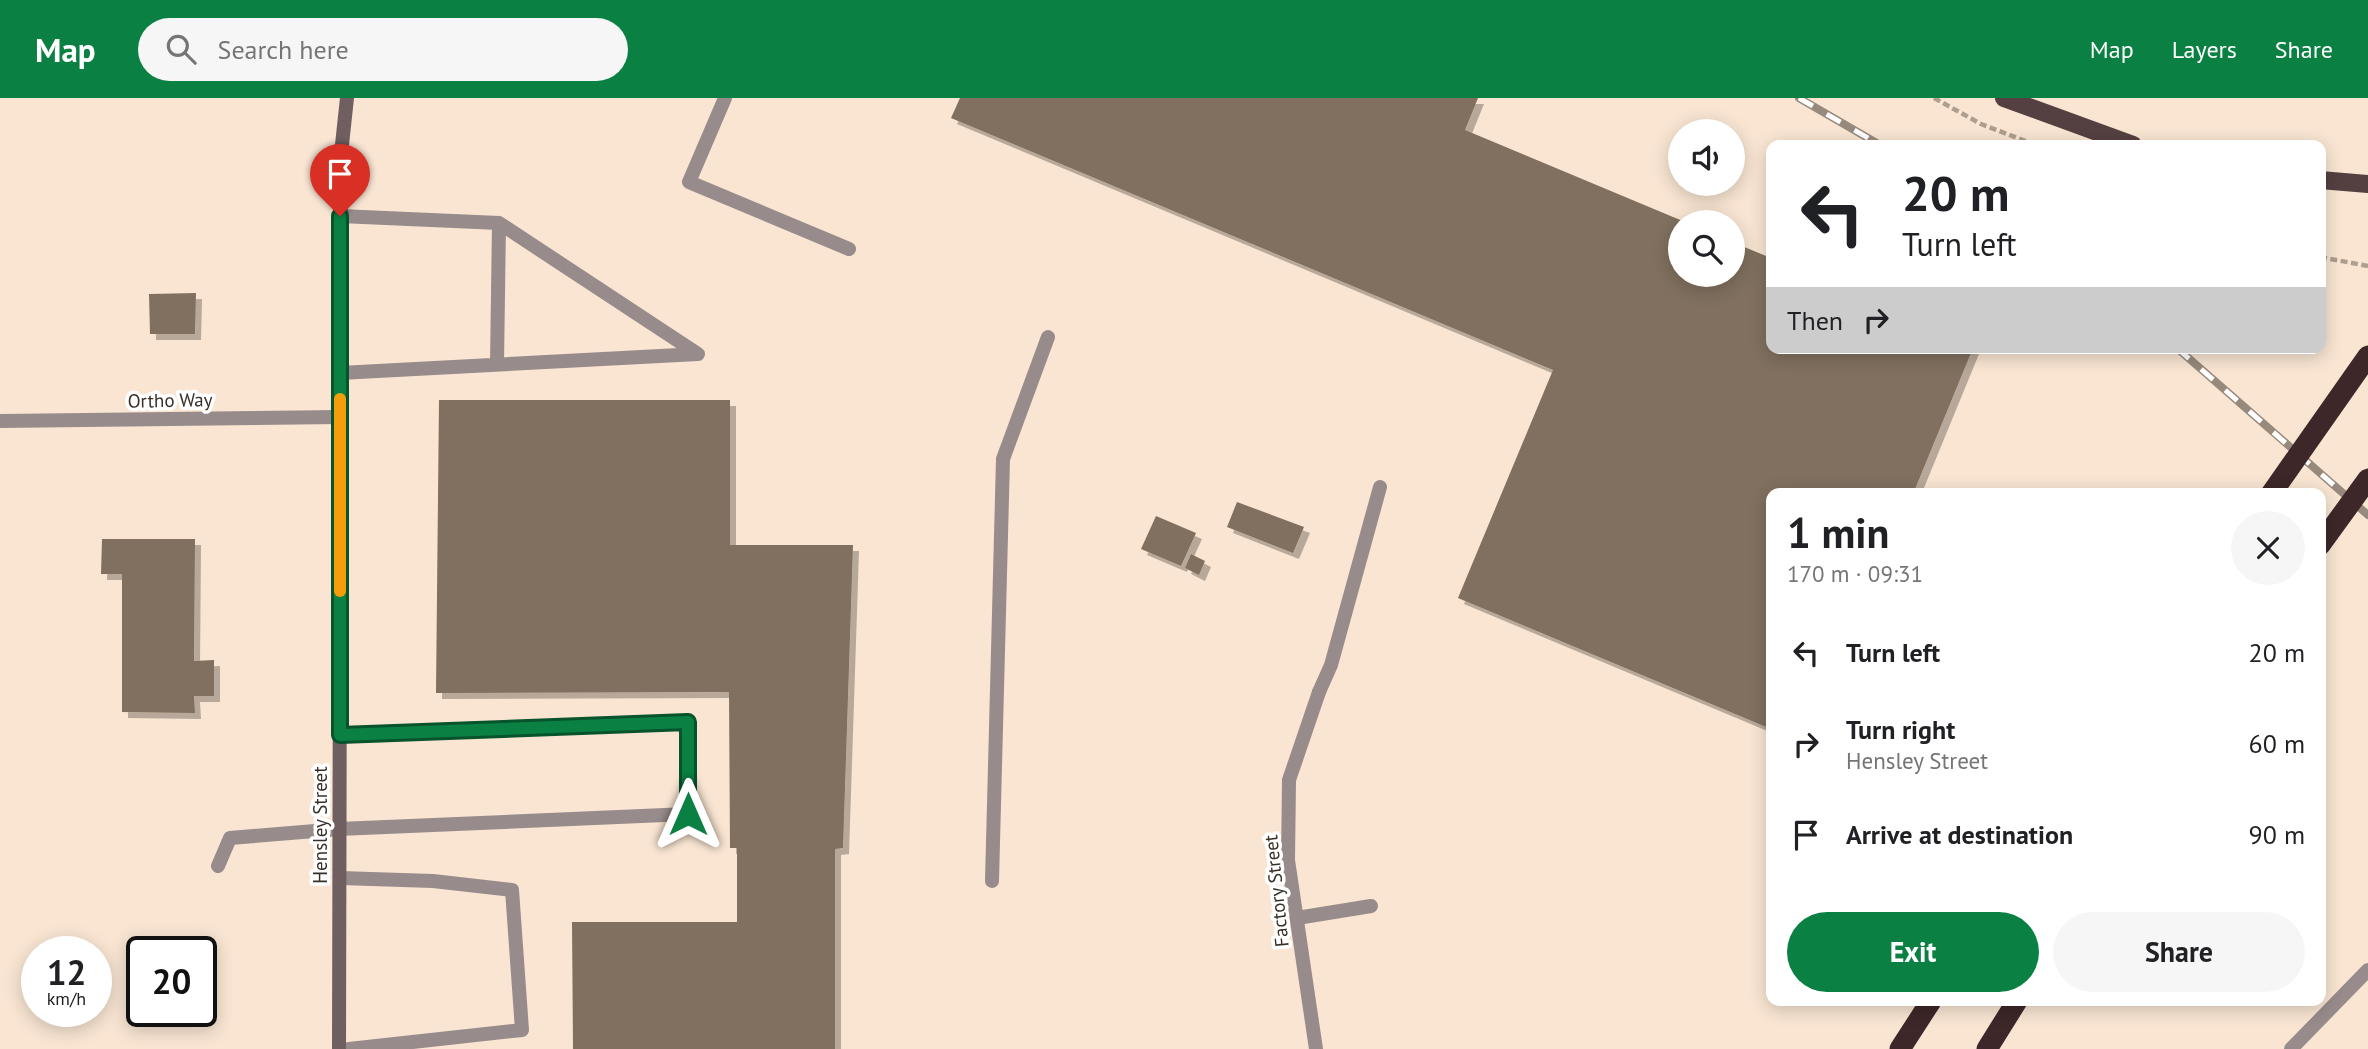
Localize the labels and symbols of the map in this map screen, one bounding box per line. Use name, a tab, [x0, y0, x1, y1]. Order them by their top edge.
pin	[310, 144, 370, 216]
street label: Ortho Way	[127, 387, 213, 413]
street label: Hensley Street	[308, 766, 332, 884]
position arrow	[651, 777, 725, 851]
street label: Factory Street	[1258, 833, 1294, 948]
speed limit sign: 20	[126, 936, 217, 1027]

